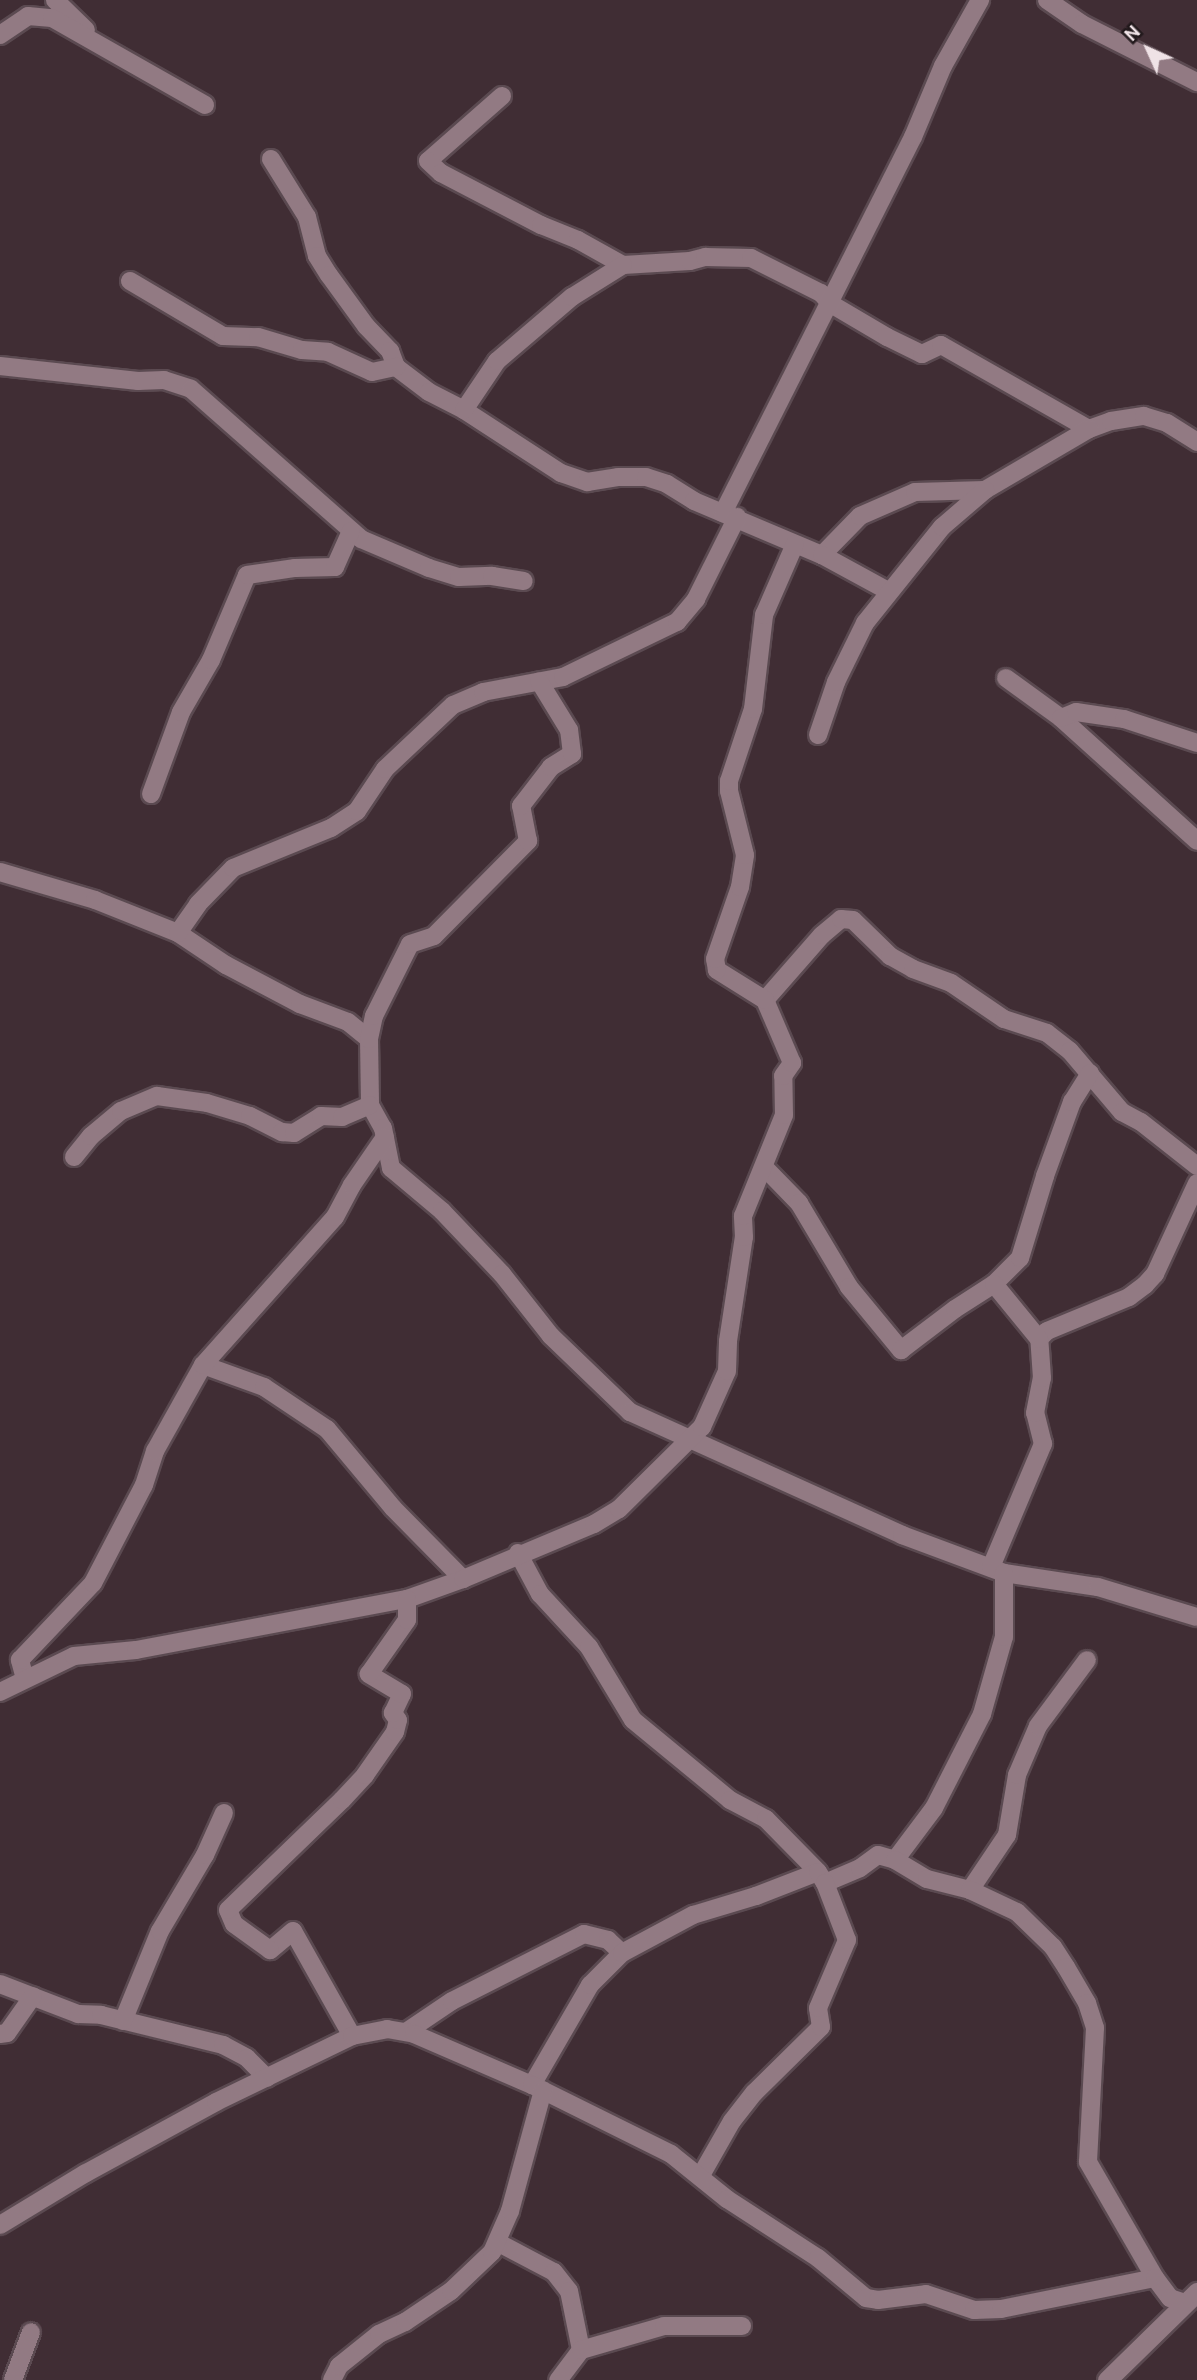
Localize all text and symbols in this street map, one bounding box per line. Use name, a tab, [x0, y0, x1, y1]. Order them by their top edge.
north arrow	[1113, 14, 1183, 84]
text: N	[1120, 21, 1146, 47]

